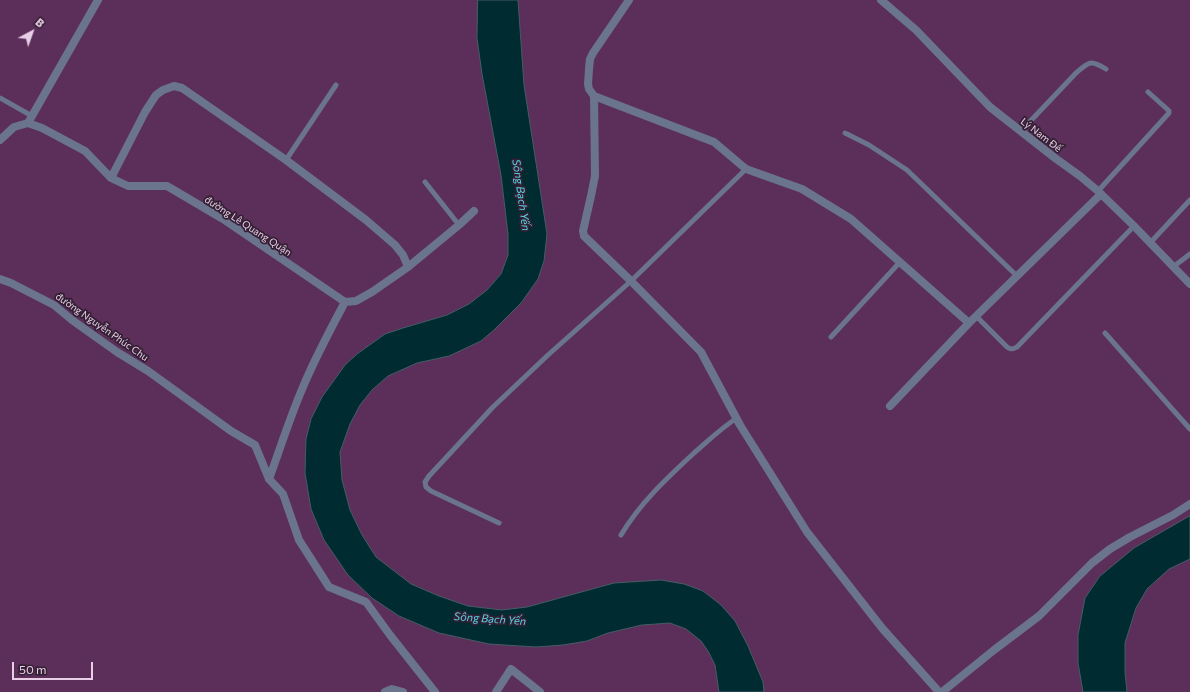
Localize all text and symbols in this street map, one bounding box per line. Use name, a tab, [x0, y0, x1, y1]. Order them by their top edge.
north arrow	[12, 12, 52, 52]
text: B	[33, 15, 47, 30]
street label: Lý Nam Đế	[1018, 115, 1064, 155]
water label: Sông Bạch Yến	[509, 158, 533, 232]
street label: đường Lê Quang Quận	[202, 193, 294, 259]
street label: đường Nguyễn Phúc Chu	[53, 290, 151, 364]
water label: Sông Bạch Yến	[453, 610, 527, 628]
scale bar	[14, 654, 95, 680]
text: 50 m	[19, 662, 47, 676]

